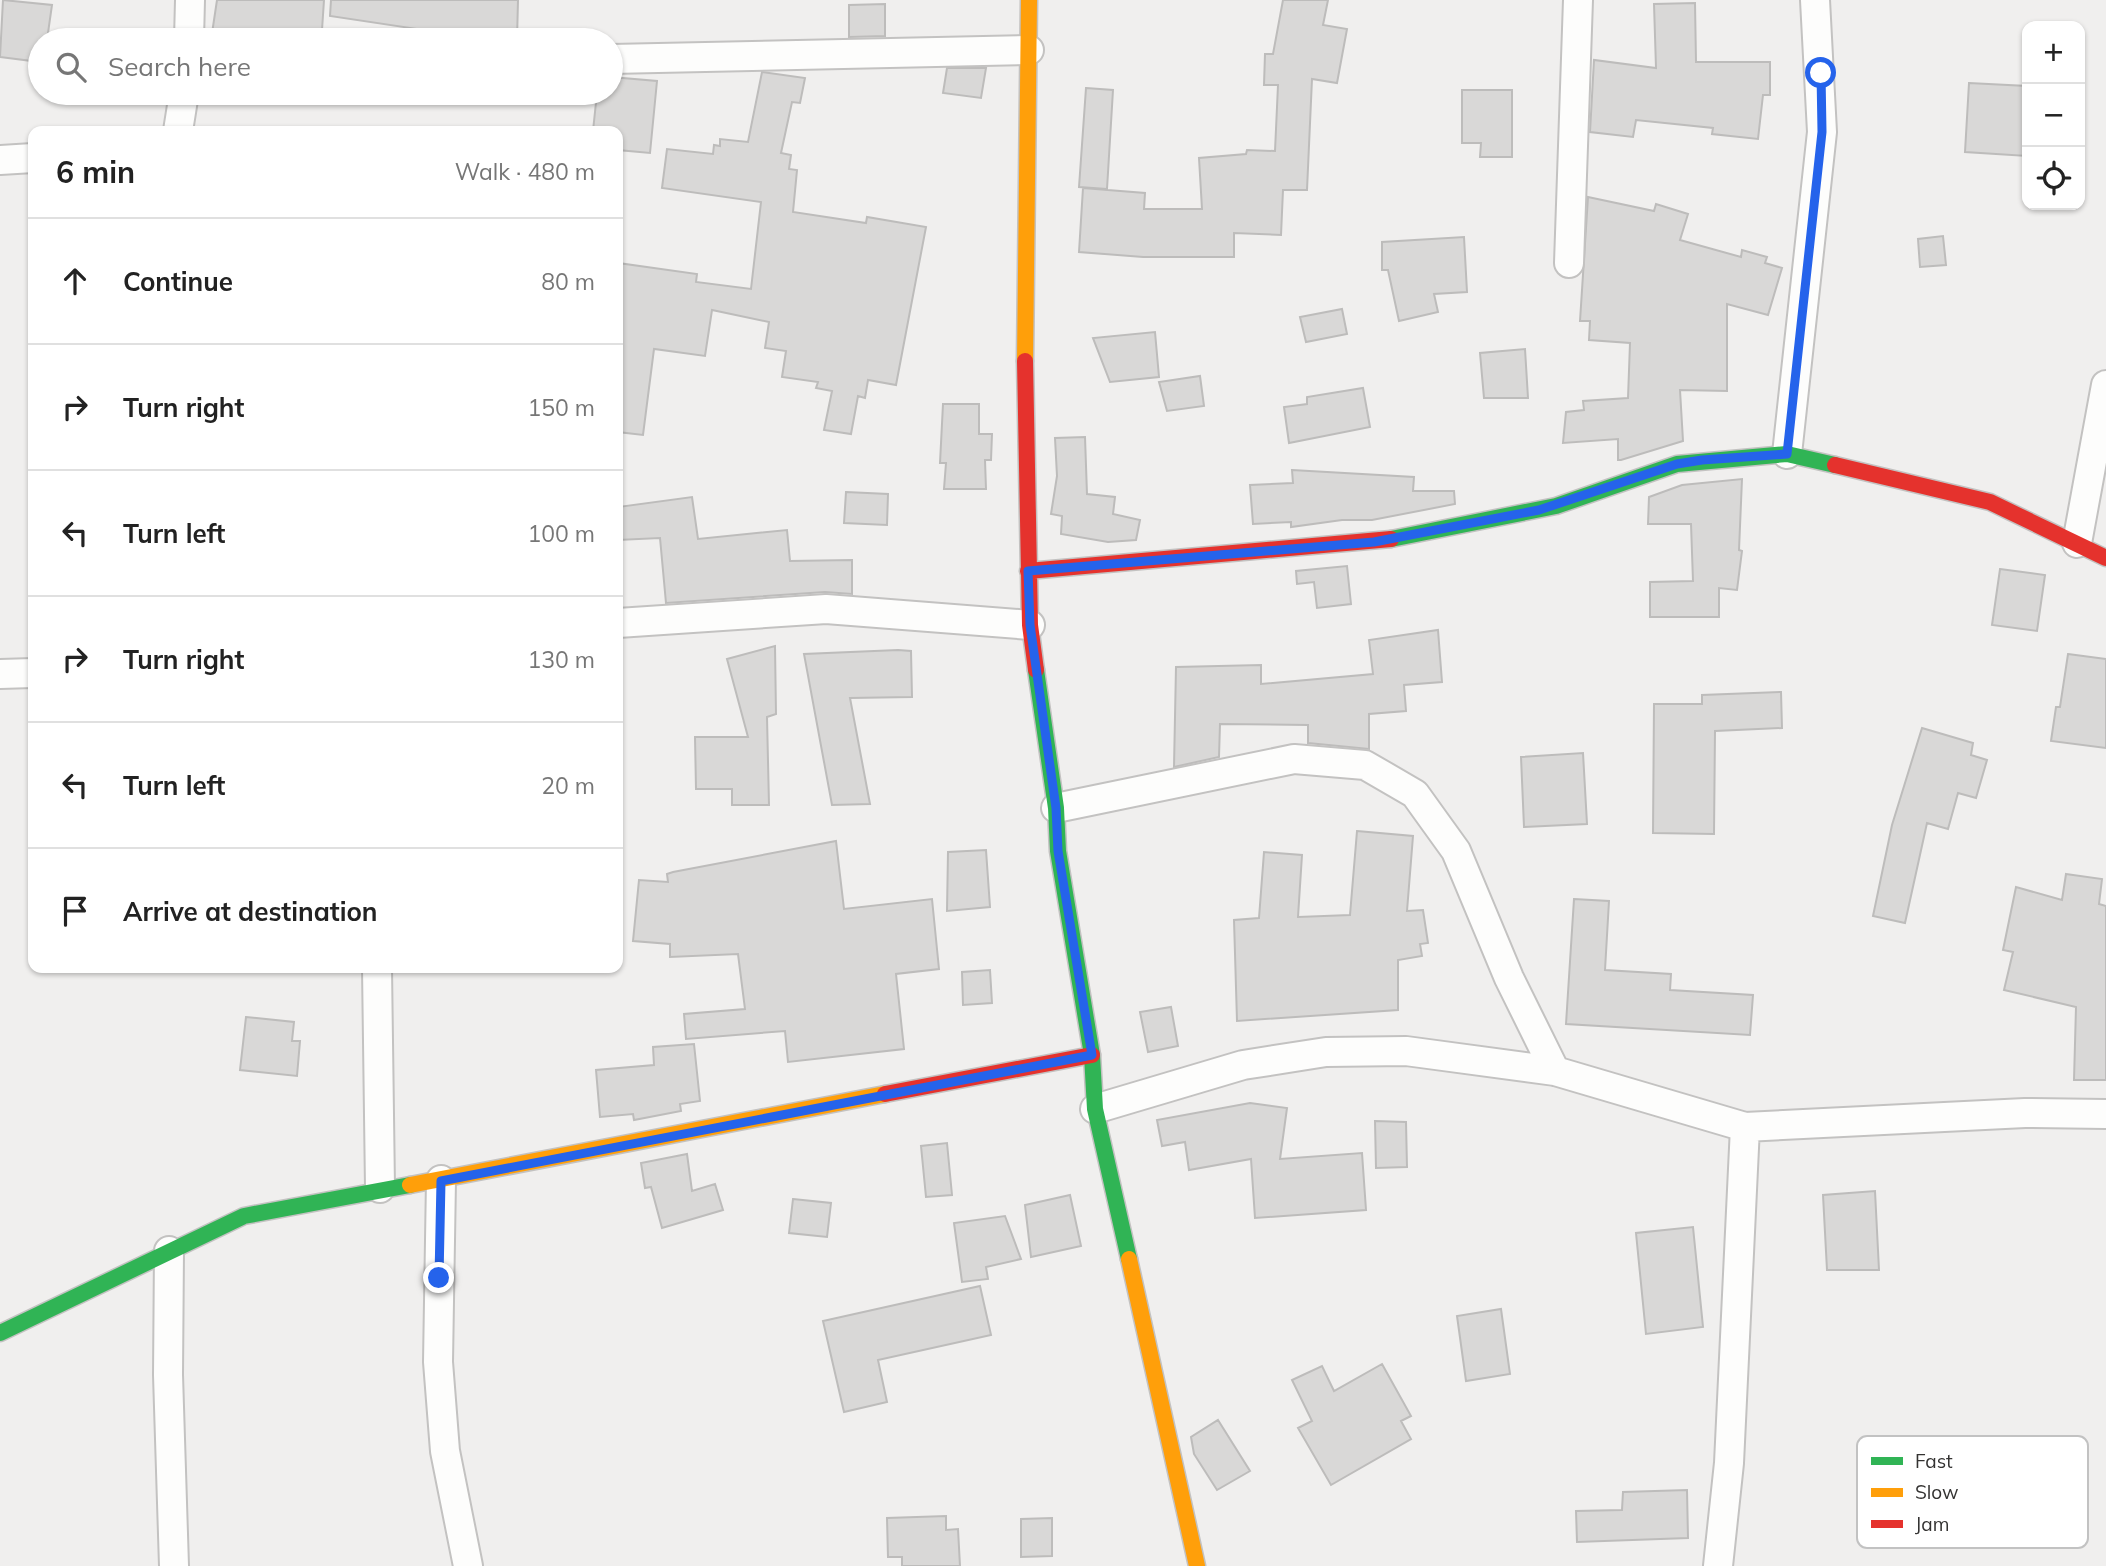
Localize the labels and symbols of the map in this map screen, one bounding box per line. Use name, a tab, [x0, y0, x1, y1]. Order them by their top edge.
route start	[1805, 57, 1836, 88]
route end	[423, 1262, 454, 1293]
legend	[1857, 1436, 2088, 1548]
text: Fast	[1915, 1449, 1953, 1473]
text: Slow	[1915, 1480, 1959, 1504]
text: Jam	[1915, 1512, 1949, 1536]

